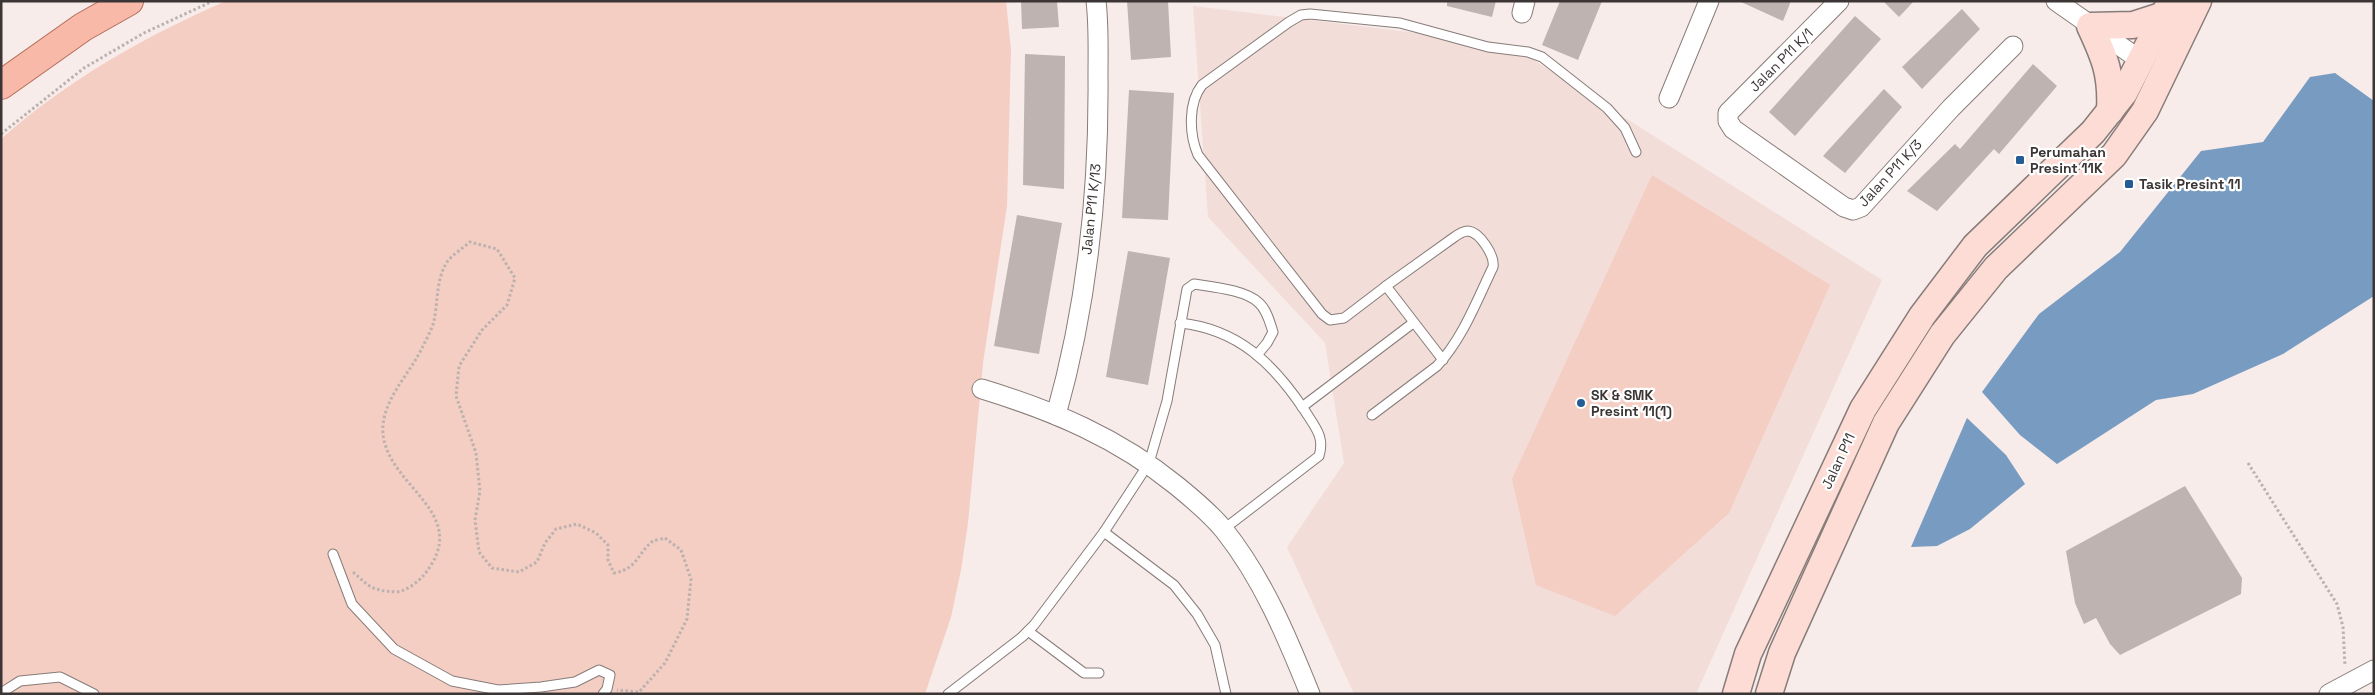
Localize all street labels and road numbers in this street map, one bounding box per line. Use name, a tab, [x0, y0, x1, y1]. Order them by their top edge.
street label: Jalan P11 K/1	[1745, 24, 1817, 96]
street label: Jalan P11 K/3	[1854, 136, 1926, 210]
street label: Jalan P11 K/13	[1077, 163, 1105, 255]
street label: Jalan P11	[1817, 430, 1859, 492]

